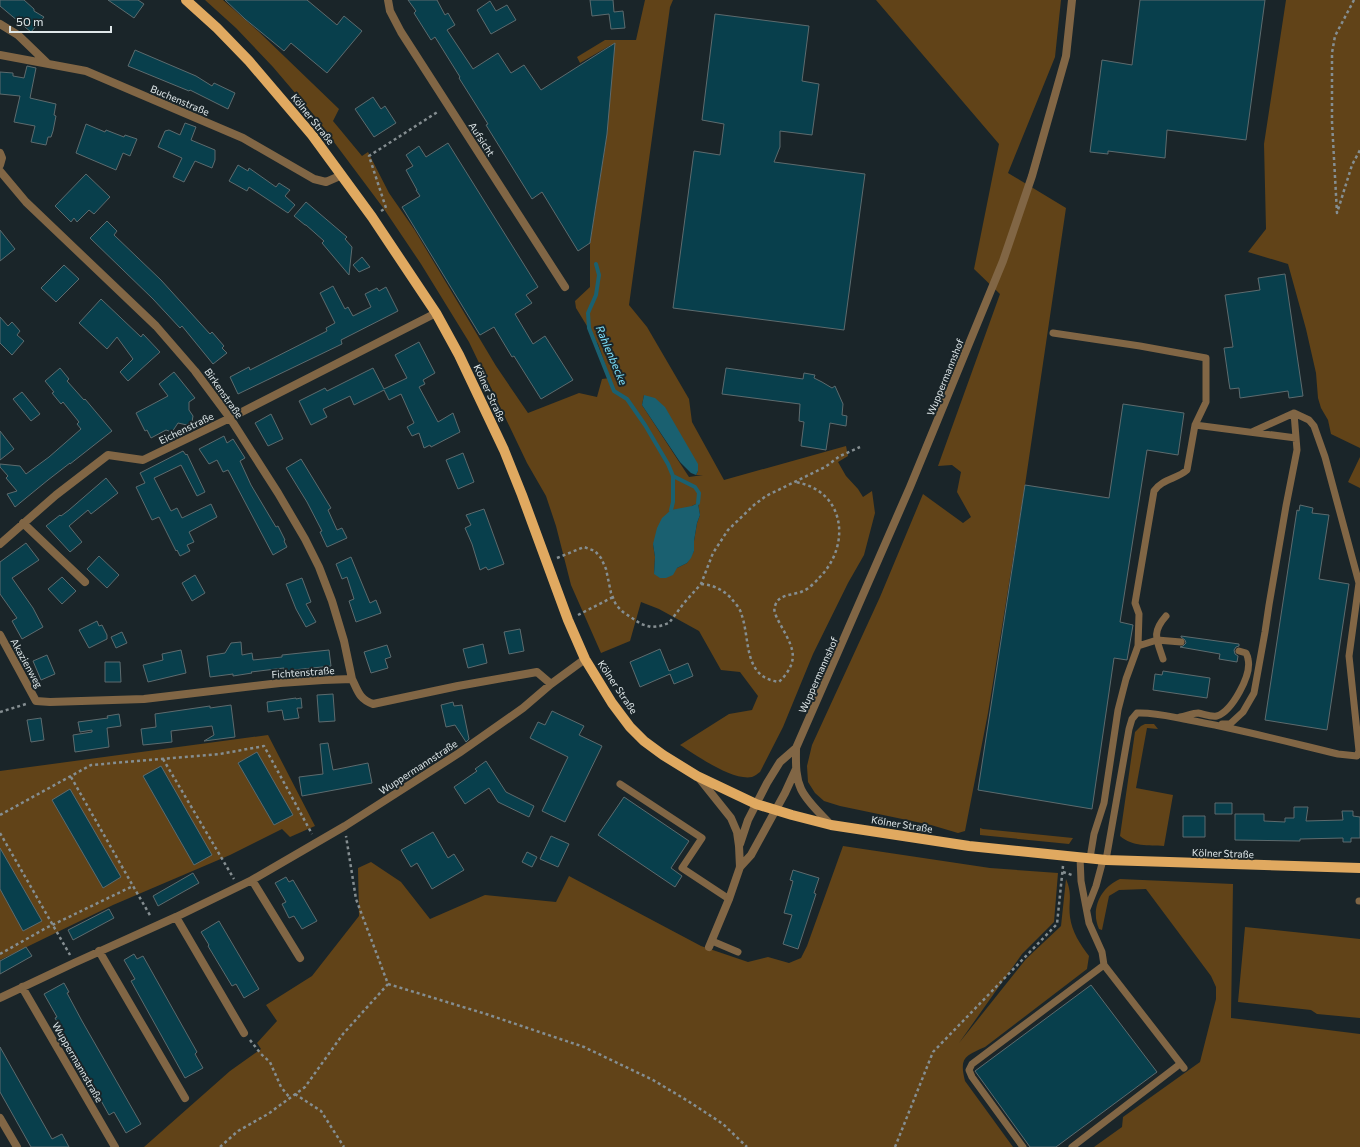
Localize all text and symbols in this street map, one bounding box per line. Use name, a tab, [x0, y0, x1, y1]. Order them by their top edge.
scale bar	[10, 8, 111, 34]
text: 50 m	[16, 14, 44, 28]
street label: Buchenstraße	[149, 82, 211, 118]
street label: Kölner Straße	[289, 91, 337, 147]
street label: Aufsicht	[467, 120, 497, 158]
water label: Rahlenbecke	[594, 323, 630, 387]
street label: Wuppermannshof	[924, 337, 966, 417]
street label: Kölner Straße	[471, 362, 509, 424]
street label: Birkenstraße	[202, 366, 246, 420]
street label: Eichenstraße	[157, 410, 215, 446]
street label: Wuppermannshof	[796, 635, 840, 715]
street label: Akazienweg	[9, 636, 46, 690]
street label: Kölner Straße	[596, 658, 640, 716]
street label: Fichtenstraße	[271, 664, 335, 680]
street label: Wuppermannstraße	[377, 737, 459, 797]
street label: Kölner Straße	[870, 813, 934, 835]
street label: Kölner Straße	[1192, 846, 1254, 860]
street label: Wuppermannstraße	[50, 1020, 106, 1104]

